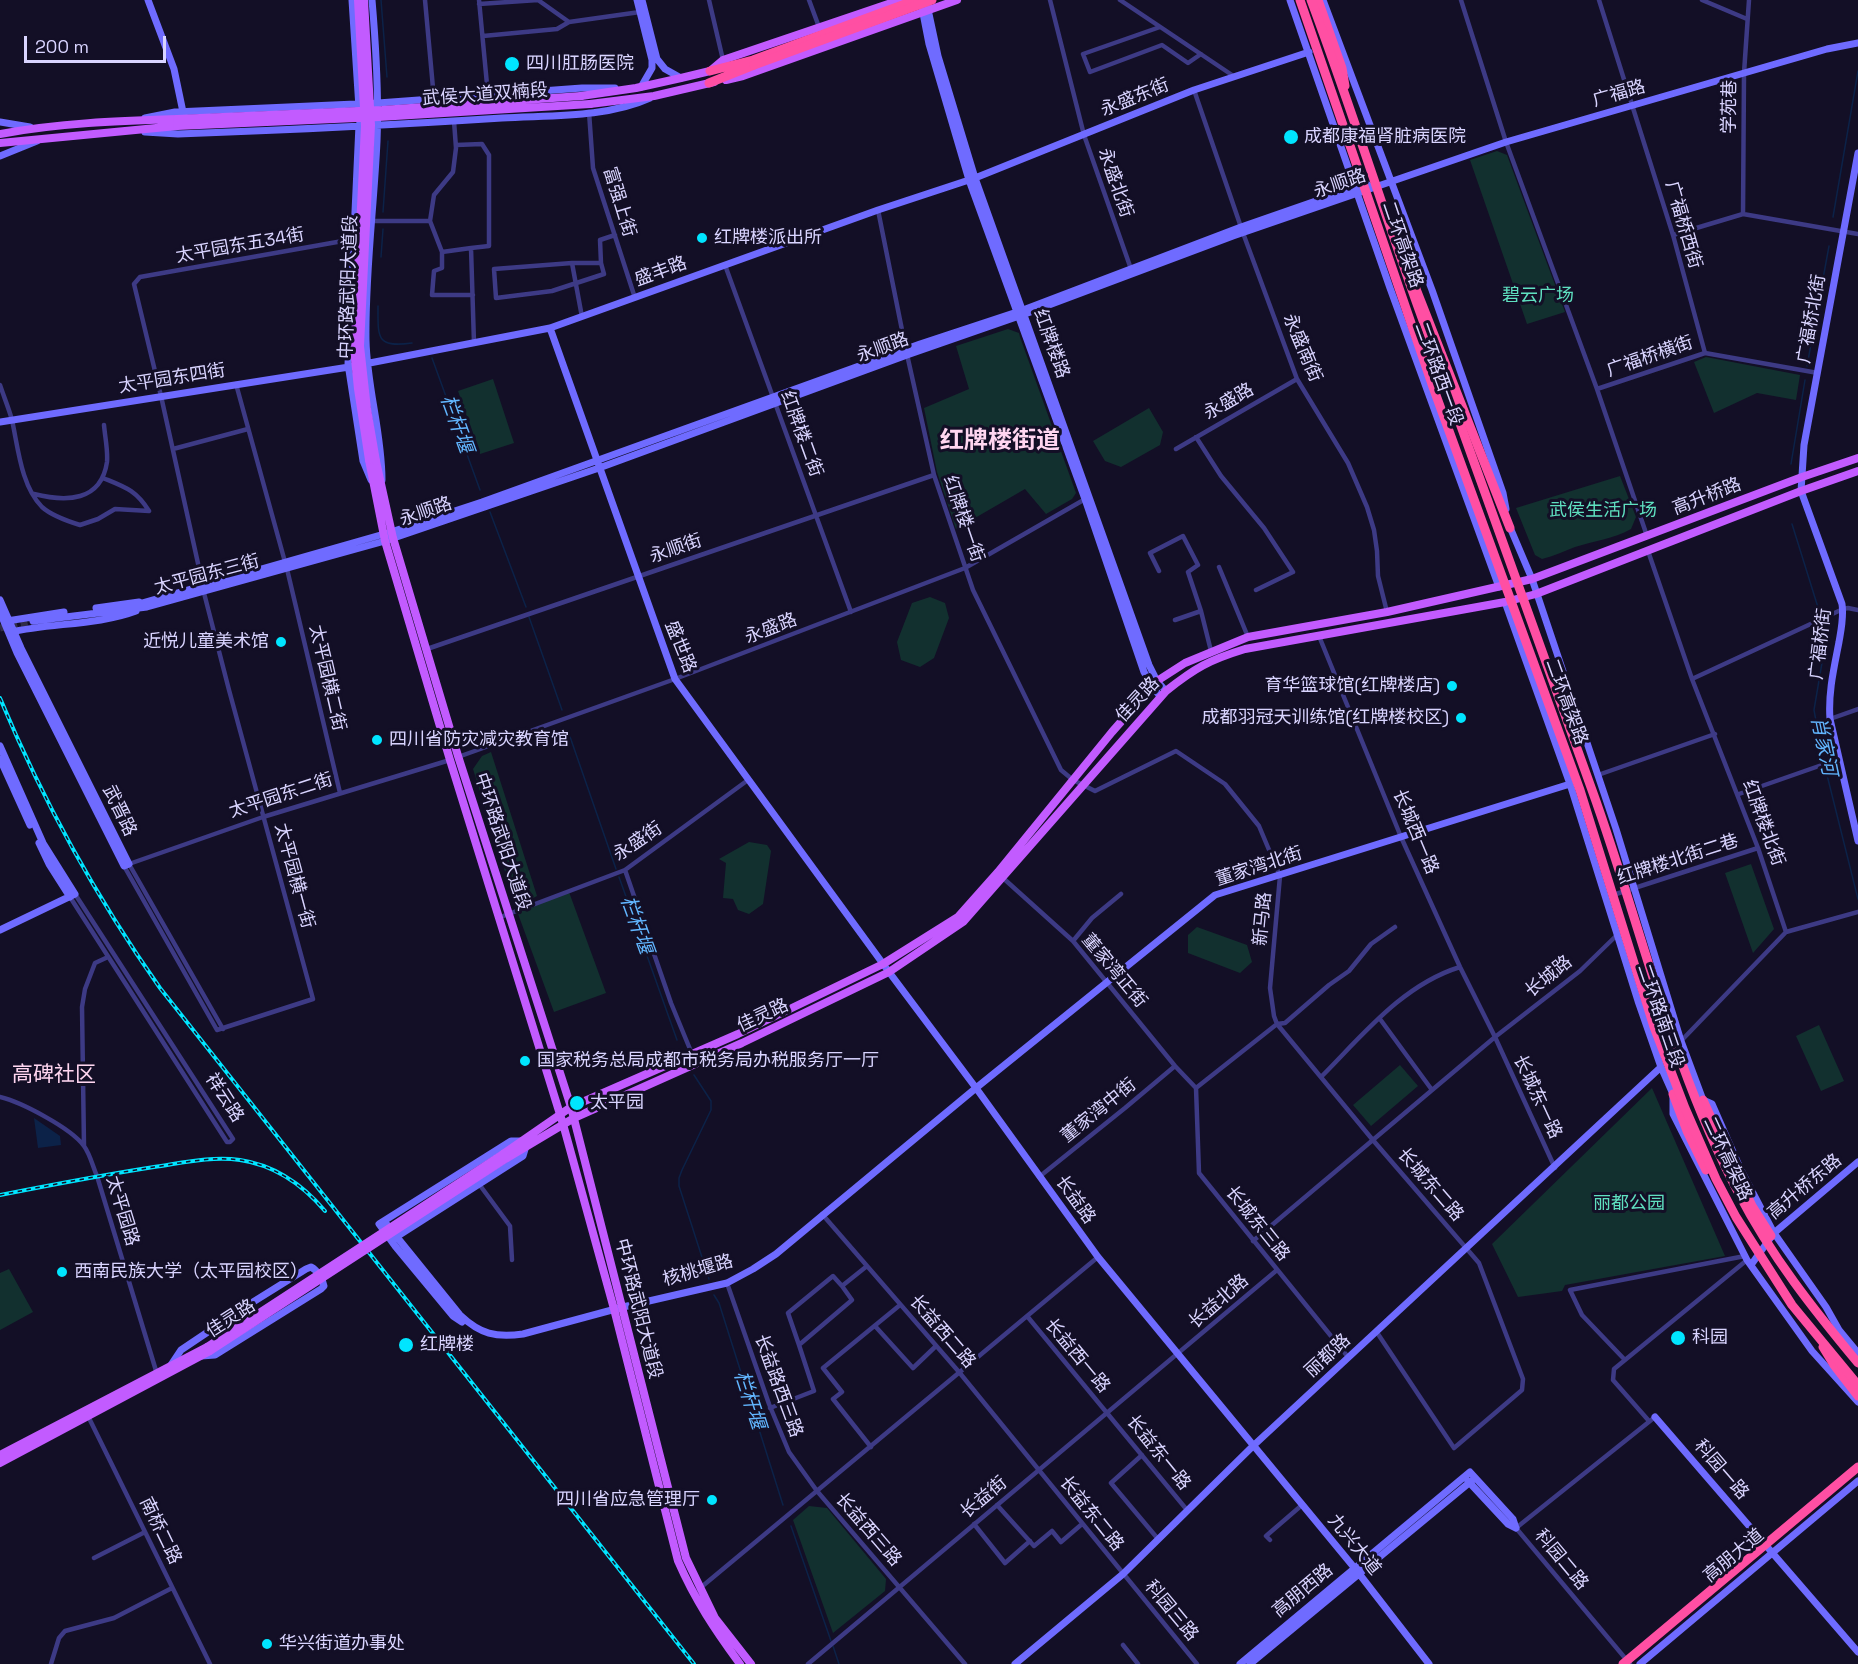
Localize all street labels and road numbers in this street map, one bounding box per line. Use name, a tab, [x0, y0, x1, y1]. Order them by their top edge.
street label: 永盛东街	[1098, 75, 1172, 121]
street label: 广福路	[1590, 76, 1648, 112]
street label: 武侯大道双楠段	[421, 80, 549, 110]
street label: 学苑巷	[1719, 80, 1741, 134]
street label: 永盛北街	[1093, 145, 1137, 221]
street label: 富强上街	[598, 164, 640, 240]
street label: 永顺路	[1311, 165, 1369, 203]
street label: 广福桥西街	[1660, 179, 1706, 271]
street label: 二环高架路	[1377, 199, 1427, 291]
street label: 中环路武阳大道段	[336, 215, 362, 359]
street label: 太平园东五34街	[174, 224, 306, 268]
street label: 盛丰路	[632, 253, 690, 291]
street label: 广福桥北街	[1794, 273, 1830, 365]
street label: 红牌楼路	[1029, 306, 1073, 382]
street label: 永盛南街	[1278, 311, 1326, 385]
street label: 二环路西一段	[1409, 320, 1467, 428]
street label: 永顺路	[854, 329, 912, 367]
street label: 广福桥横街	[1604, 332, 1696, 382]
street label: 太平园东四街	[117, 360, 227, 398]
street label: 永盛路	[1200, 379, 1258, 425]
street label: 红牌楼二街	[775, 388, 827, 480]
street label: 红牌楼一街	[938, 473, 988, 565]
street label: 高升桥路	[1670, 474, 1744, 520]
street label: 永顺路	[397, 493, 455, 531]
street label: 永顺街	[647, 530, 705, 568]
street label: 太平园东三街	[152, 551, 262, 599]
street label: 广福桥街	[1806, 607, 1836, 681]
street label: 永盛路	[742, 609, 800, 649]
street label: 盛世路	[660, 618, 700, 676]
street label: 太平园横二街	[304, 623, 350, 733]
street label: 二环高架路	[1540, 656, 1592, 748]
street label: 佳灵路	[1112, 673, 1164, 727]
street label: 太平园东二街	[226, 769, 336, 823]
street label: 中环路武阳大道段	[469, 770, 535, 914]
street label: 红牌楼北街	[1737, 777, 1789, 869]
street label: 武晋路	[97, 782, 141, 840]
street label: 长城西一路	[1387, 786, 1443, 878]
street label: 永盛街	[610, 818, 666, 866]
street label: 太平园横一街	[270, 821, 318, 931]
street label: 红牌楼北街二巷	[1615, 830, 1741, 890]
street label: 董家湾北街	[1213, 843, 1305, 891]
street label: 新马路	[1250, 891, 1276, 947]
street label: 董家湾正街	[1077, 930, 1151, 1012]
street label: 长城路	[1521, 952, 1577, 1002]
street label: 二环路南三段	[1632, 961, 1688, 1071]
street label: 佳灵路	[734, 995, 792, 1037]
street label: 长城东一路	[1508, 1052, 1566, 1142]
street label: 祥云路	[200, 1069, 248, 1127]
street label: 董家湾中街	[1057, 1074, 1141, 1148]
street label: 二环高架路	[1698, 1114, 1756, 1204]
street label: 长城东二路	[1392, 1144, 1468, 1226]
street label: 高升桥东路	[1764, 1150, 1846, 1224]
street label: 长益路	[1050, 1172, 1100, 1228]
street label: 太平园路	[101, 1173, 143, 1249]
street label: 长城东三路	[1220, 1182, 1294, 1266]
street label: 中环路武阳大道段	[610, 1237, 666, 1381]
street label: 核桃堰路	[660, 1251, 736, 1291]
street label: 长益北路	[1185, 1270, 1253, 1334]
street label: 长益西二路	[904, 1291, 980, 1373]
street label: 佳灵路	[202, 1295, 260, 1343]
street label: 长益西一路	[1040, 1315, 1114, 1397]
street label: 丽都路	[1301, 1330, 1355, 1382]
street label: 长益路西三路	[749, 1332, 807, 1440]
street label: 长益东一路	[1121, 1411, 1195, 1495]
street label: 科园一路	[1689, 1436, 1753, 1504]
street label: 长益街	[956, 1472, 1012, 1524]
street label: 长益东二路	[1054, 1472, 1128, 1556]
street label: 长益西三路	[830, 1489, 906, 1571]
street label: 南桥二路	[135, 1494, 185, 1568]
street label: 九兴大道	[1323, 1510, 1385, 1580]
street label: 科园二路	[1530, 1525, 1592, 1595]
street label: 高朋大道	[1699, 1525, 1769, 1587]
street label: 高朋西路	[1268, 1560, 1338, 1622]
street label: 科园三路	[1140, 1576, 1202, 1646]

